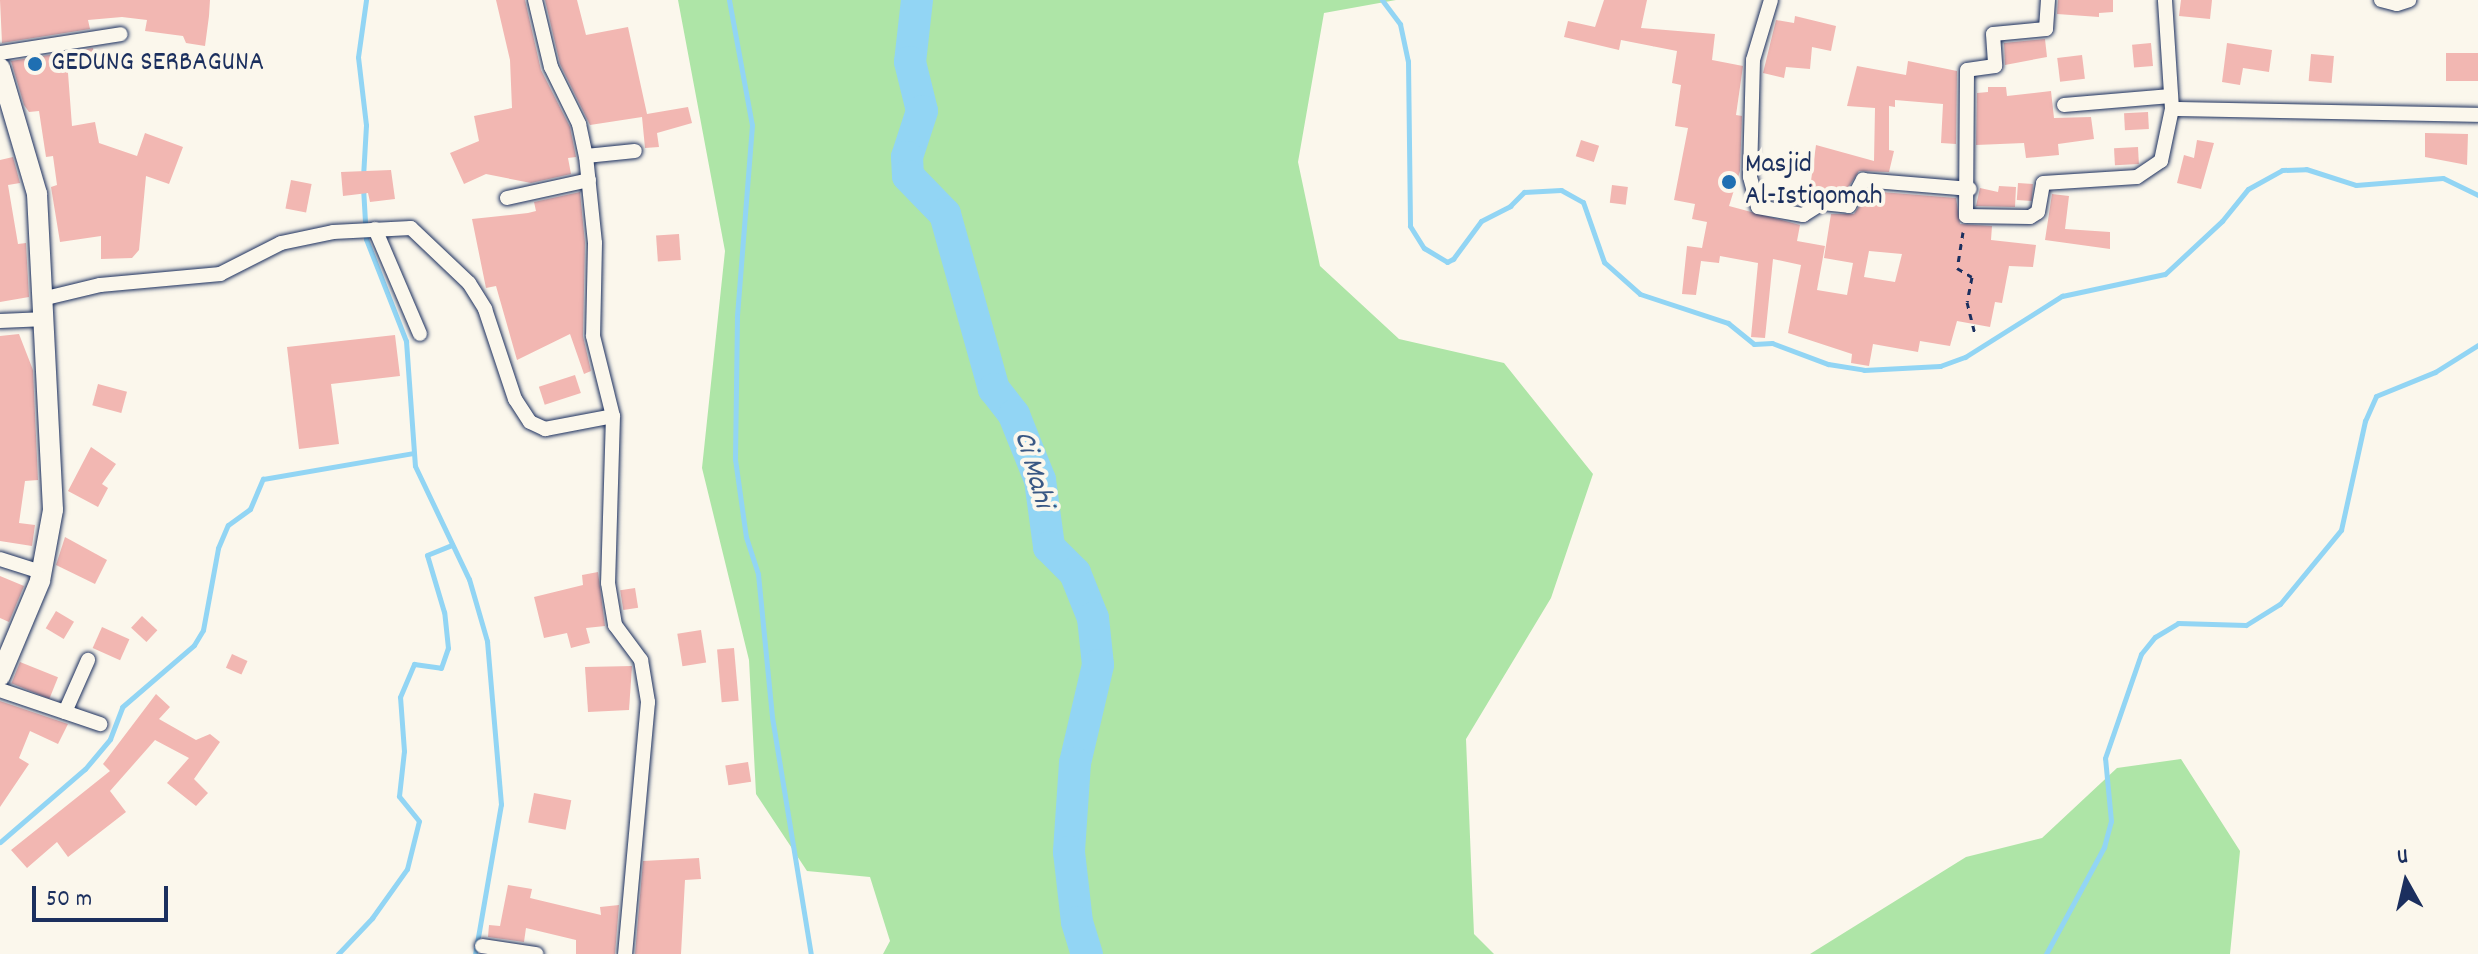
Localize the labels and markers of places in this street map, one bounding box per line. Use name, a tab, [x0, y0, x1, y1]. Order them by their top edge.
place label: GEDUNG SERBAGUNA	[51, 47, 264, 81]
marker: GEDUNG SERBAGUNA	[26, 55, 44, 73]
place label: Masjid Al-Istiqomah	[1745, 149, 1883, 215]
marker: Masjid Al-Istiqomah	[1720, 173, 1738, 191]

